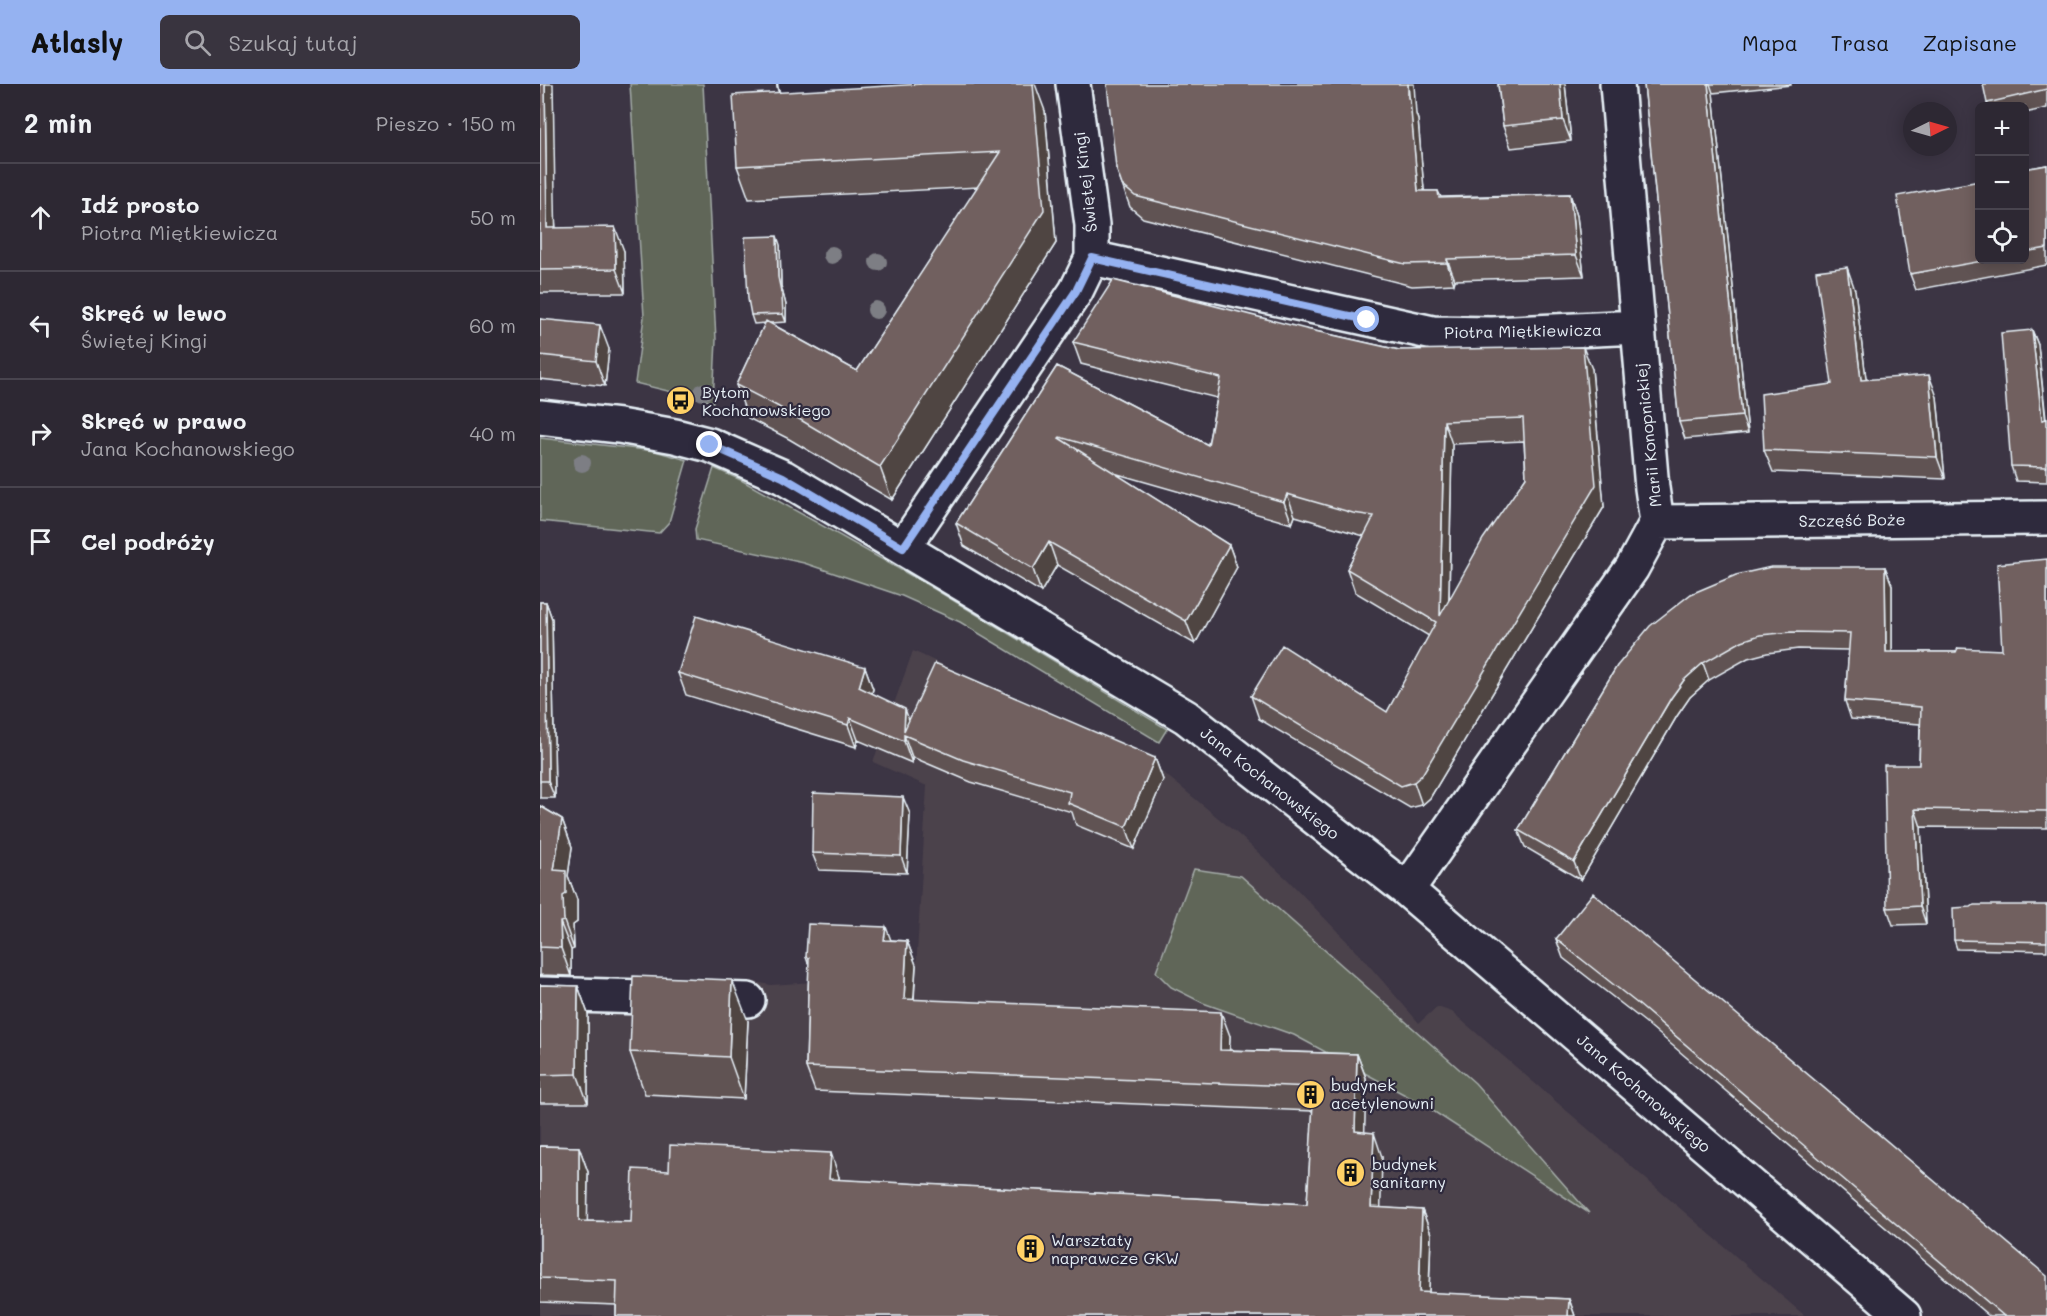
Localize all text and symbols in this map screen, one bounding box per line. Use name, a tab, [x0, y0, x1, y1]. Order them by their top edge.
search box	[160, 15, 580, 69]
text: Atlasly	[30, 24, 124, 60]
icon: search	[181, 26, 214, 59]
text: Szukaj tutaj	[229, 28, 358, 57]
text: Mapa	[1742, 29, 1798, 56]
text: Trasa	[1831, 29, 1889, 56]
text: Zapisane	[1922, 29, 2017, 56]
north arrow	[1903, 102, 1957, 156]
map controls	[1975, 102, 2029, 264]
button: +	[1975, 102, 2029, 156]
text: 2 min	[24, 106, 92, 140]
text: Pieszo · 150 m	[376, 110, 516, 136]
street label: Świętej Kingi	[1068, 131, 1101, 234]
button: −	[1975, 156, 2029, 210]
text: Idź prosto	[81, 190, 199, 219]
icon: ahead	[24, 201, 57, 234]
text: 50 m	[470, 204, 516, 230]
button: locate	[1975, 210, 2029, 264]
text: Piotra Miętkiewicza	[81, 219, 278, 245]
text: Skręć w lewo	[81, 298, 227, 327]
route start	[1353, 306, 1379, 332]
icon: left	[24, 309, 57, 342]
text: 60 m	[469, 312, 516, 338]
street label: Piotra Miętkiewicza	[1444, 319, 1602, 342]
text: Świętej Kingi	[81, 327, 208, 353]
street label: Marii Konopnickiej	[1629, 362, 1666, 508]
place label: Bytom Kochanowskiego	[702, 381, 830, 420]
bus stop icon: Bytom Kochanowskiego	[665, 385, 697, 417]
text: Skręć w prawo	[81, 406, 246, 435]
icon: right	[24, 417, 57, 450]
text: 40 m	[470, 420, 516, 446]
route end	[696, 431, 722, 457]
text: Jana Kochanowskiego	[81, 435, 295, 461]
street label: Szczęść Boże	[1798, 508, 1906, 531]
icon: arrive	[24, 525, 57, 558]
text: Cel podróży	[81, 527, 215, 556]
street label: Jana Kochanowskiego	[1196, 722, 1344, 843]
street label: Jana Kochanowskiego	[1573, 1029, 1716, 1157]
place label: budynek acetylenowni	[1331, 1074, 1434, 1113]
building icon: budynek acetylenowni	[1294, 1078, 1326, 1110]
place label: budynek sanitarny	[1372, 1153, 1446, 1192]
building icon: budynek sanitarny	[1335, 1157, 1367, 1189]
place label: Warsztaty naprawcze GKW	[1051, 1229, 1179, 1268]
building icon: Warsztaty naprawcze GKW	[1014, 1233, 1046, 1265]

